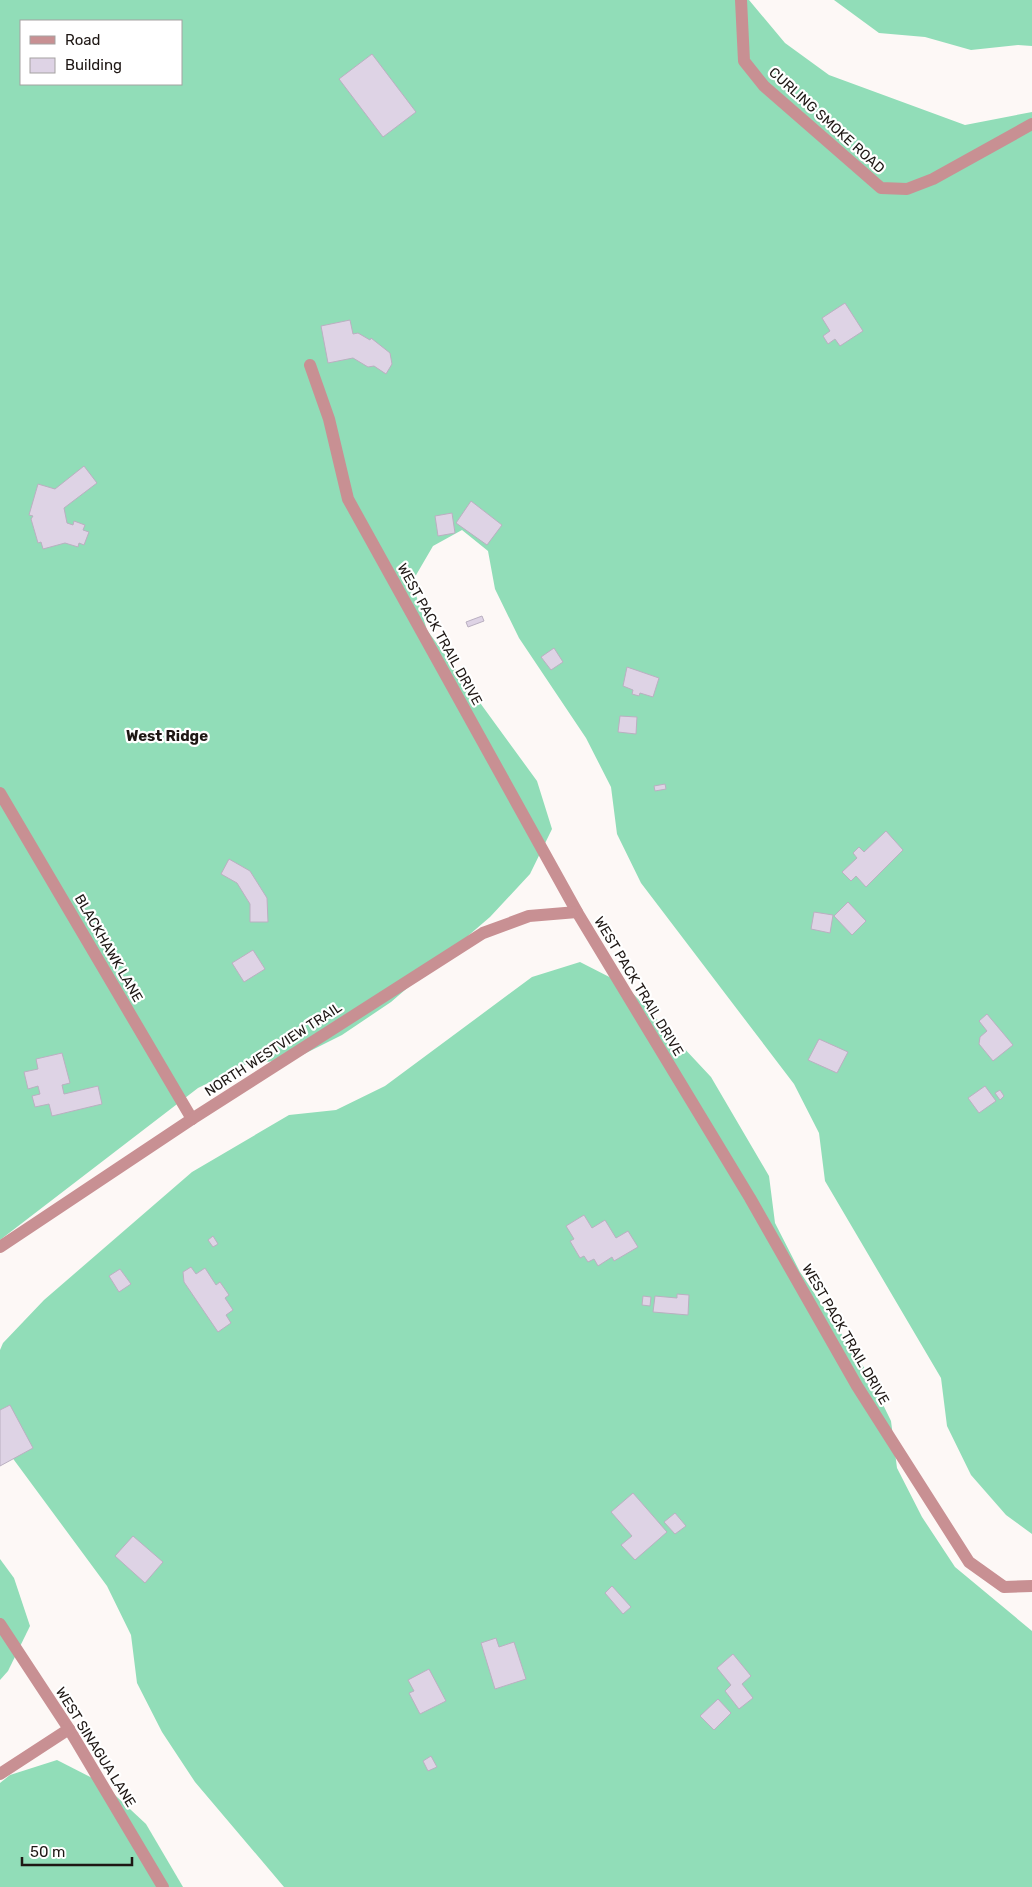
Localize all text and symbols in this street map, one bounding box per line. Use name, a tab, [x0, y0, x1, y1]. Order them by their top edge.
legend	[20, 20, 182, 85]
text: Road	[65, 31, 101, 49]
text: Building	[65, 56, 122, 74]
street label: CURLING SMOKE ROAD	[765, 64, 888, 177]
street label: WEST PACK TRAIL DRIVE	[393, 560, 486, 708]
district label: West Ridge	[126, 727, 208, 745]
street label: BLACKHAWK LANE	[71, 891, 146, 1005]
street label: WEST PACK TRAIL DRIVE	[590, 914, 687, 1059]
street label: NORTH WESTVIEW TRAIL	[202, 999, 345, 1100]
street label: WEST PACK TRAIL DRIVE	[798, 1261, 893, 1408]
street label: WEST SINAGUA LANE	[52, 1684, 139, 1810]
scale bar	[22, 1834, 132, 1866]
text: 50 m	[30, 1843, 65, 1861]

